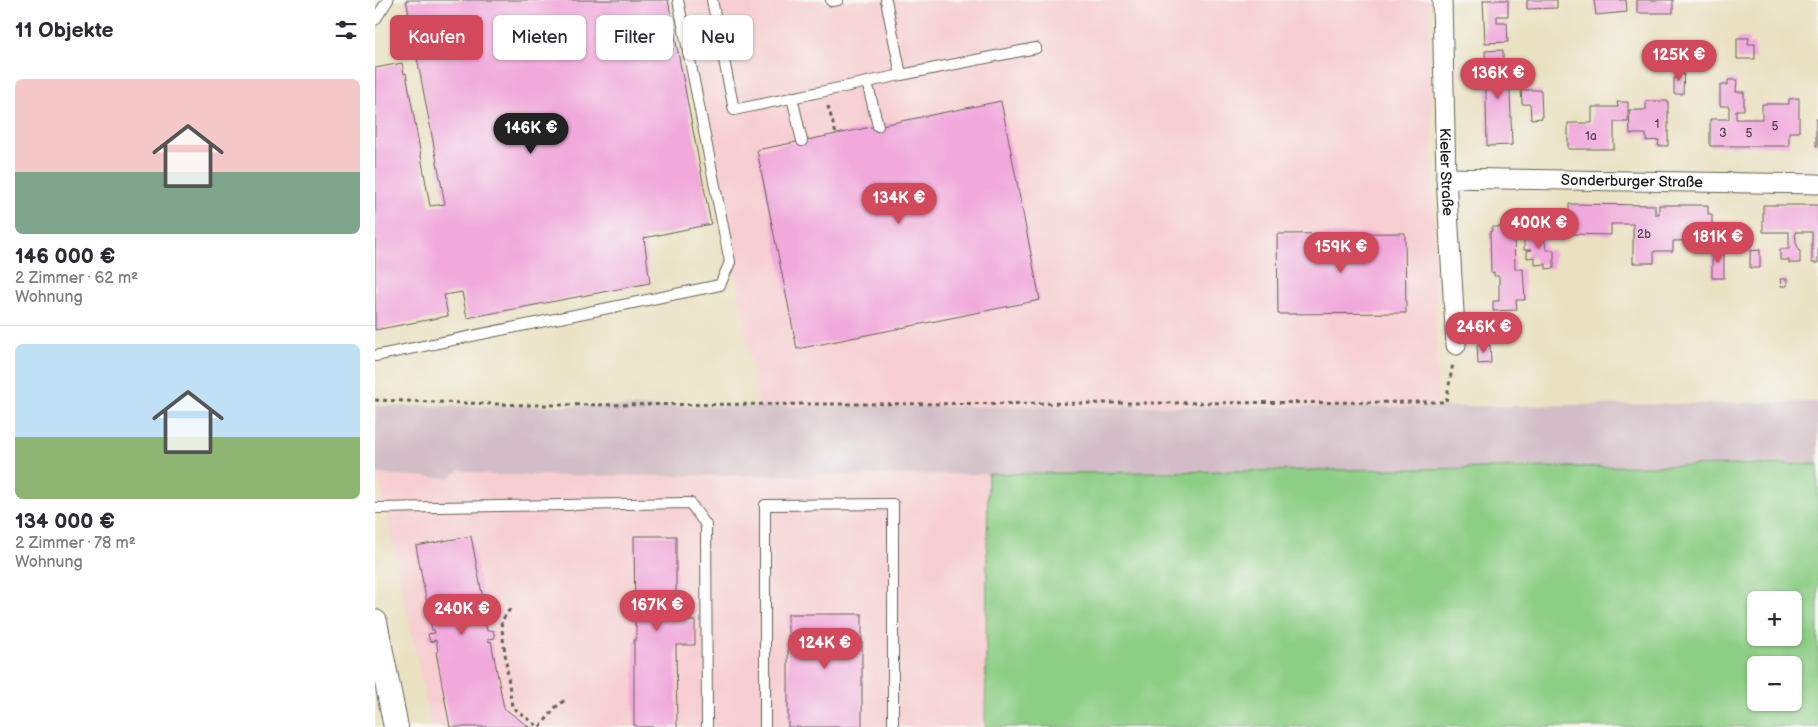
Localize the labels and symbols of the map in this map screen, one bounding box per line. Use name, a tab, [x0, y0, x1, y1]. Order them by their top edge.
pin: 125K €	[1638, 39, 1720, 82]
pin: 136K €	[1457, 58, 1539, 100]
pin: 146K €	[490, 112, 572, 155]
house number: 1	[1655, 117, 1659, 132]
house number: 5	[1772, 119, 1779, 134]
house number: 3	[1719, 126, 1727, 141]
house number: 5	[1746, 126, 1753, 141]
street label: Kieler Straße	[1435, 128, 1457, 217]
house number: 1a	[1585, 129, 1597, 144]
street label: Sonderburger Straße	[1561, 171, 1703, 192]
pin: 134K €	[858, 182, 940, 225]
pin: 400K €	[1498, 208, 1580, 250]
pin: 181K €	[1677, 222, 1759, 264]
house number: 2b	[1637, 227, 1651, 242]
pin: 159K €	[1300, 232, 1382, 274]
pin: 246K €	[1443, 312, 1525, 354]
pin: 167K €	[616, 590, 698, 632]
pin: 240K €	[421, 594, 503, 636]
pin: 124K €	[784, 628, 866, 670]

